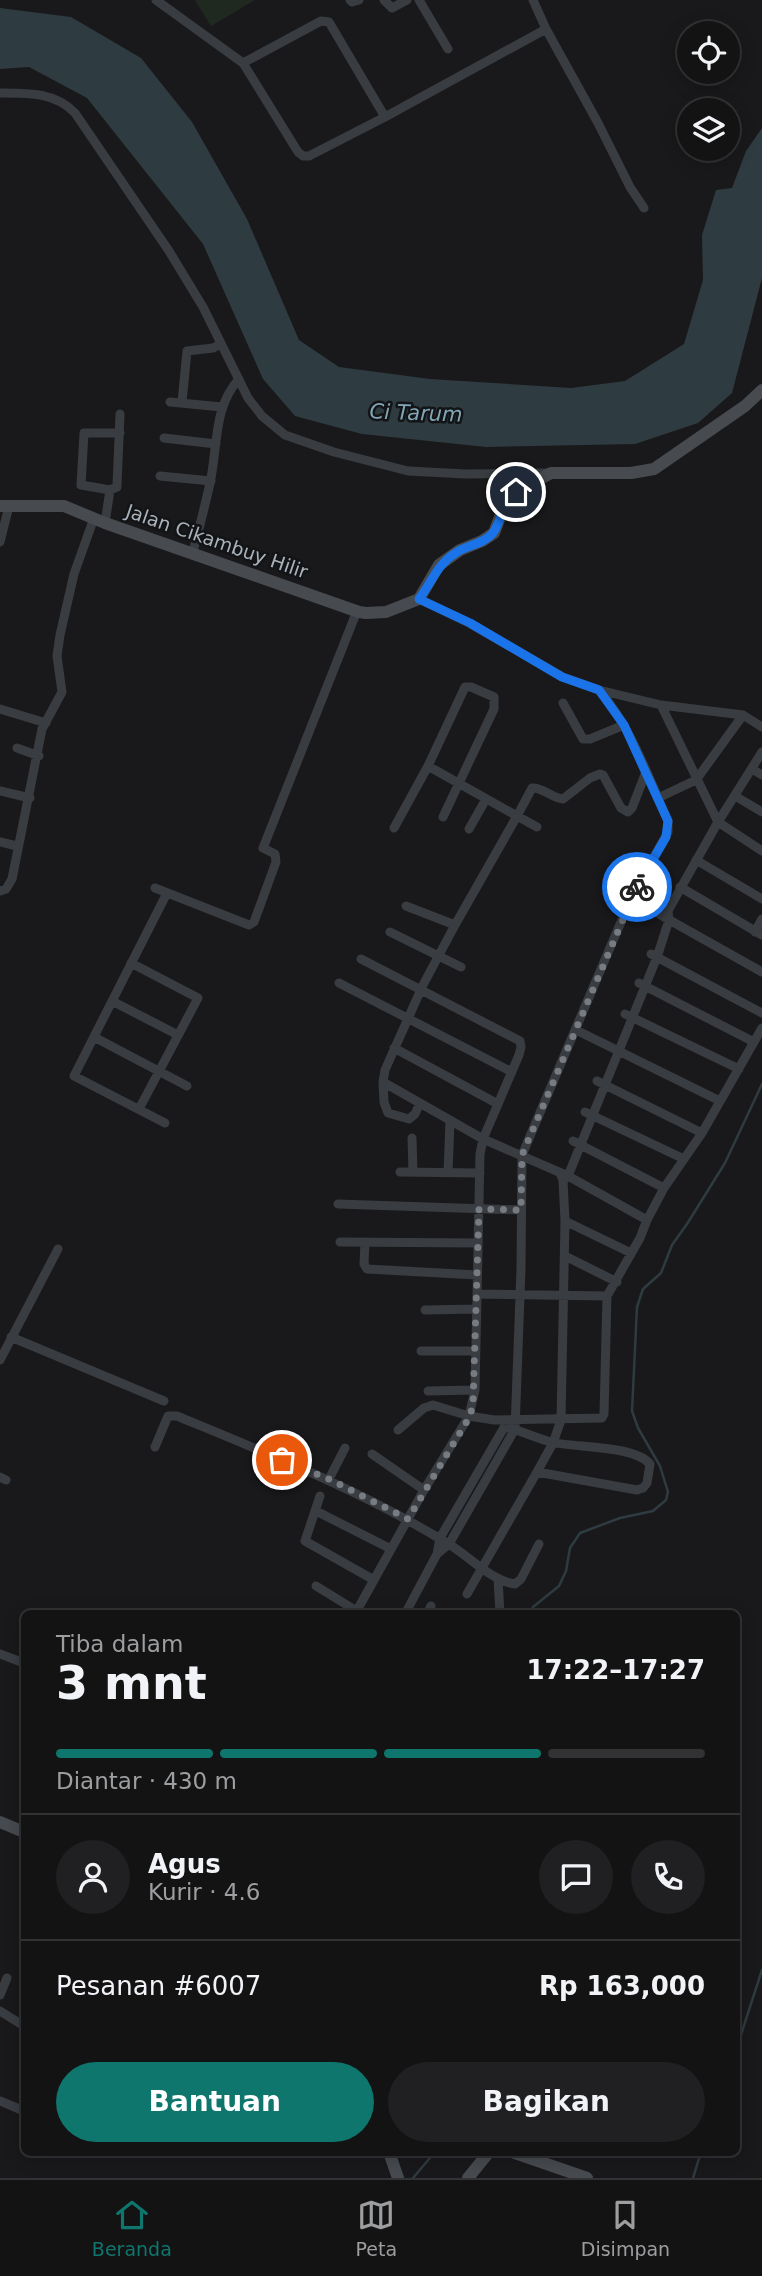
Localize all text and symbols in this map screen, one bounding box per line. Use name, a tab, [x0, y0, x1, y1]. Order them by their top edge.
map controls	[677, 21, 740, 161]
button: locate	[677, 21, 740, 84]
button: layers	[677, 98, 740, 161]
water label: Ci Tarum	[369, 399, 463, 427]
pin	[486, 462, 546, 522]
icon: home	[497, 473, 535, 511]
street label: Jalan Cikambuy Hilir	[122, 499, 311, 583]
courier	[602, 852, 672, 922]
icon: bike	[618, 868, 656, 906]
pin	[252, 1430, 312, 1490]
icon: bag	[263, 1441, 301, 1479]
text: Tiba dalam	[56, 1631, 183, 1657]
text: 17:22–17:27	[526, 1655, 705, 1685]
text: 3 mnt	[56, 1656, 207, 1710]
text: Diantar · 430 m	[56, 1768, 237, 1794]
button: person	[56, 1840, 130, 1914]
button: chat	[539, 1840, 613, 1914]
button: phone	[631, 1840, 705, 1914]
text: Agus	[148, 1849, 221, 1879]
text: Kurir · 4.6	[148, 1879, 260, 1905]
text: Pesanan #6007	[56, 1971, 261, 2001]
text: Rp 163,000	[539, 1971, 705, 2001]
button: Bantuan	[56, 2062, 374, 2142]
button: Bagikan	[388, 2062, 705, 2142]
tab: Beranda	[92, 2196, 172, 2260]
tab: Peta	[356, 2196, 397, 2260]
tab: Disimpan	[581, 2196, 670, 2260]

